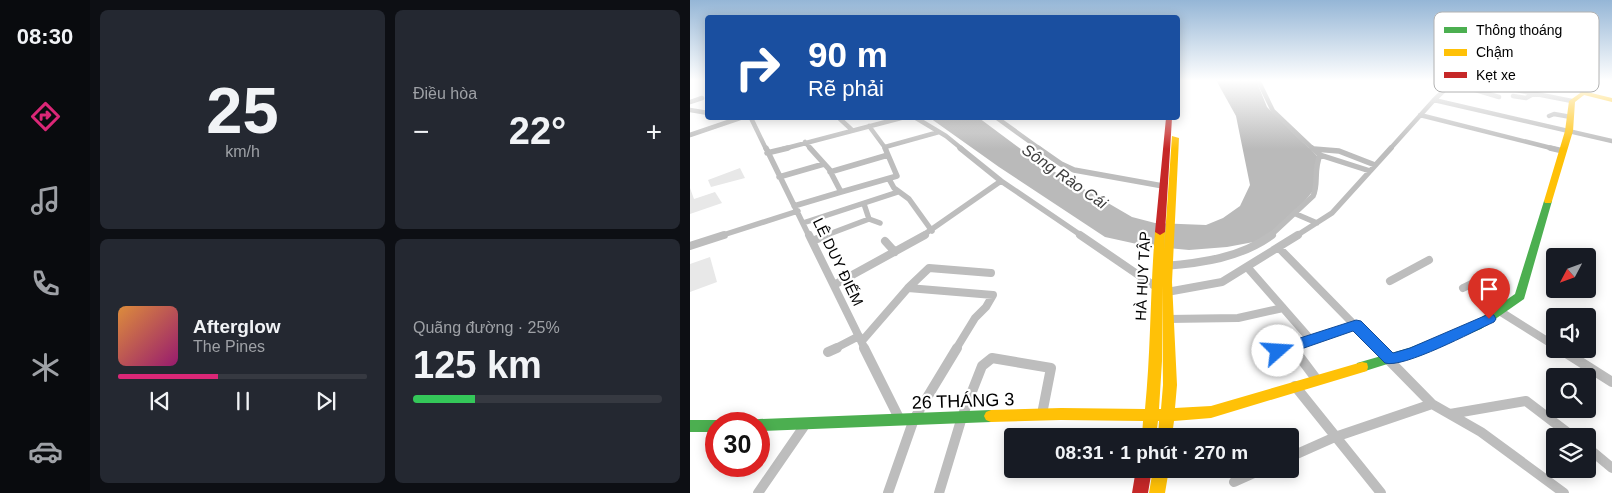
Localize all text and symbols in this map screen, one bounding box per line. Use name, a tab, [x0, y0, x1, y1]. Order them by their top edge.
legend	[1434, 12, 1599, 92]
text: Thông thoáng	[1476, 22, 1562, 38]
text: 08:30	[17, 24, 73, 49]
icon: right	[725, 35, 790, 100]
text: 90 m	[808, 35, 888, 74]
text: Chậm	[1476, 44, 1513, 60]
text: Kẹt xe	[1476, 67, 1516, 83]
text: 25	[206, 74, 279, 147]
text: Rẽ phải	[808, 76, 884, 101]
text: Điều hòa	[413, 85, 477, 102]
icon: directions	[28, 99, 63, 134]
text: 22°	[509, 110, 566, 152]
text: −	[413, 116, 429, 147]
text: +	[646, 116, 662, 147]
water label: Sông Rào Cái	[1019, 141, 1111, 212]
text: km/h	[225, 143, 260, 160]
icon: music	[28, 183, 63, 218]
street label: LÊ DUY ĐIẾM	[810, 215, 867, 308]
street label: HÀ HUY TẬP	[1132, 231, 1153, 321]
north arrow	[1546, 248, 1596, 298]
map controls	[1546, 248, 1596, 478]
icon: phone	[28, 266, 63, 301]
pin	[1468, 268, 1510, 319]
icon: arrive	[1475, 275, 1503, 303]
button: sound	[1546, 308, 1596, 358]
text: Afterglow	[193, 316, 281, 337]
text: Quãng đường · 25%	[413, 319, 560, 336]
position arrow	[1251, 324, 1303, 376]
text: The Pines	[193, 338, 265, 355]
text: 125 km	[413, 344, 542, 386]
icon: climate	[28, 350, 63, 385]
button: search	[1546, 368, 1596, 418]
icon: previous	[146, 387, 174, 415]
icon: pause	[229, 387, 257, 415]
icon: next	[312, 387, 340, 415]
street label: 26 THÁNG 3	[911, 389, 1015, 413]
speed limit sign: 30	[705, 412, 770, 477]
button: layers	[1546, 428, 1596, 478]
icon: car	[28, 434, 63, 469]
text: 08:31 · 1 phút · 270 m	[1055, 442, 1248, 463]

